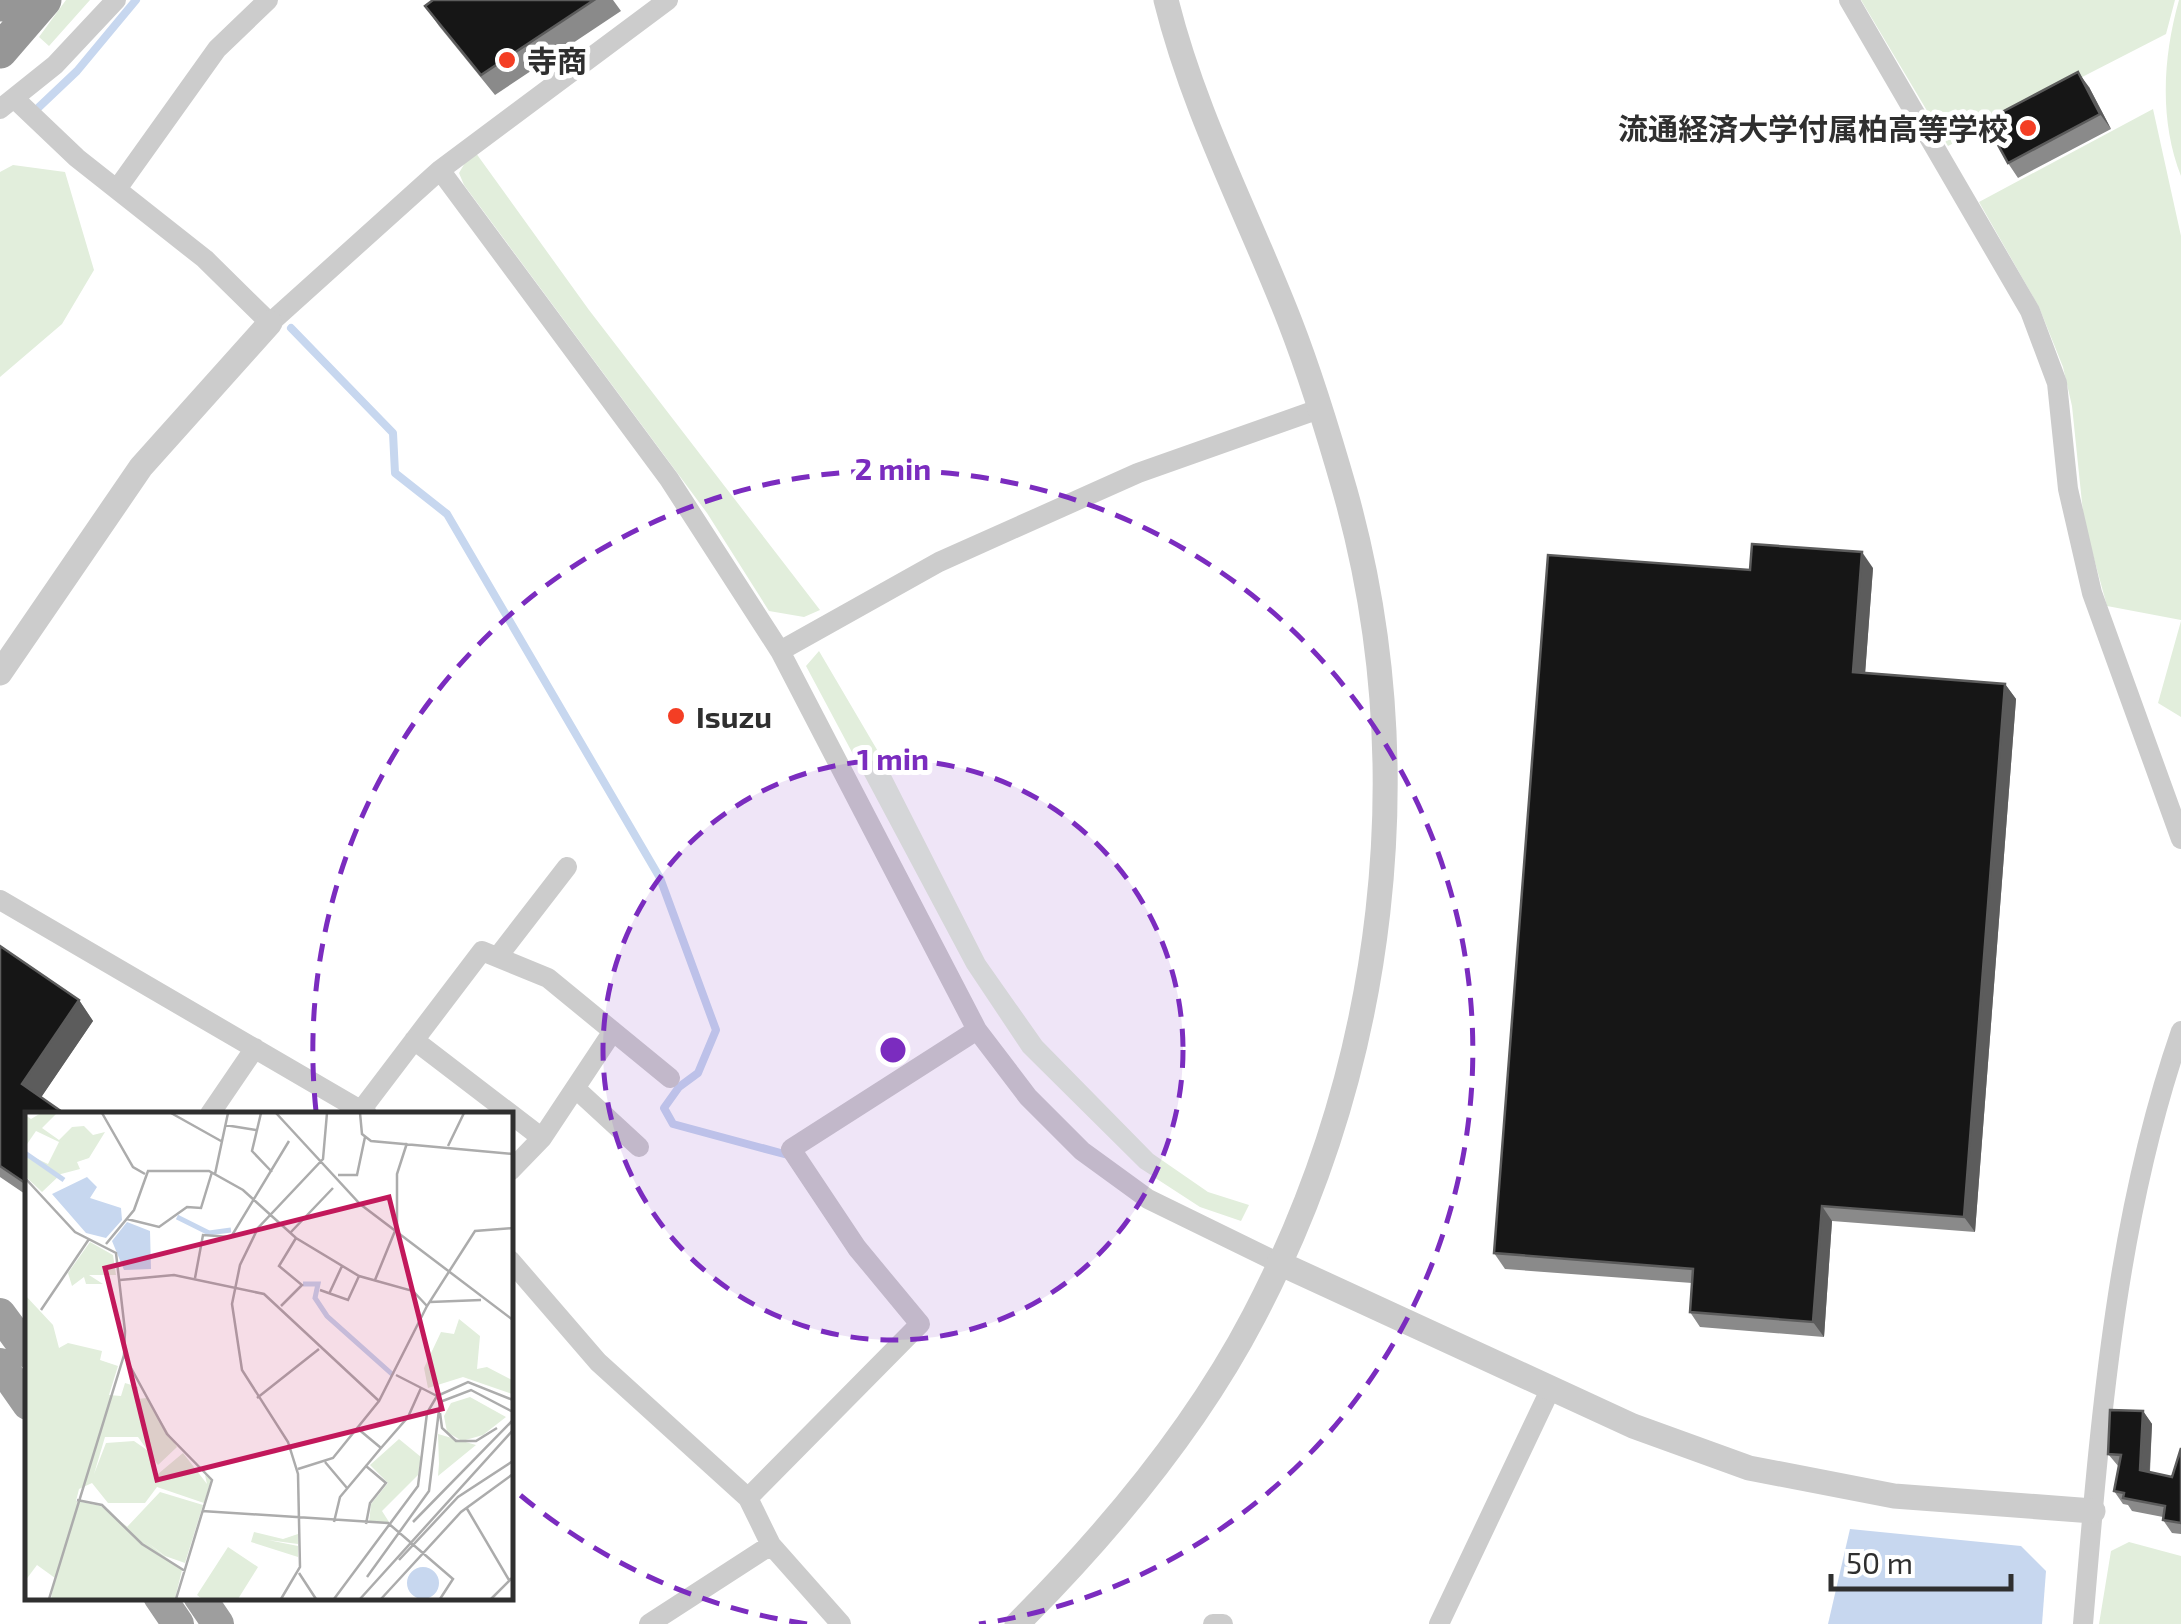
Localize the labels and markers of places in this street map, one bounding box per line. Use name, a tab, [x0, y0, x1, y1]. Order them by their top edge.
place label: 寺商	[527, 42, 587, 78]
marker: 寺商	[496, 49, 518, 71]
place label: 流通経済大学付属柏高等学校	[1618, 110, 2008, 146]
marker: 流通経済大学付属柏高等学校	[2017, 117, 2039, 139]
place label: Isuzu	[696, 698, 772, 734]
marker: Isuzu	[665, 705, 687, 727]
centre of rings	[875, 1032, 911, 1068]

